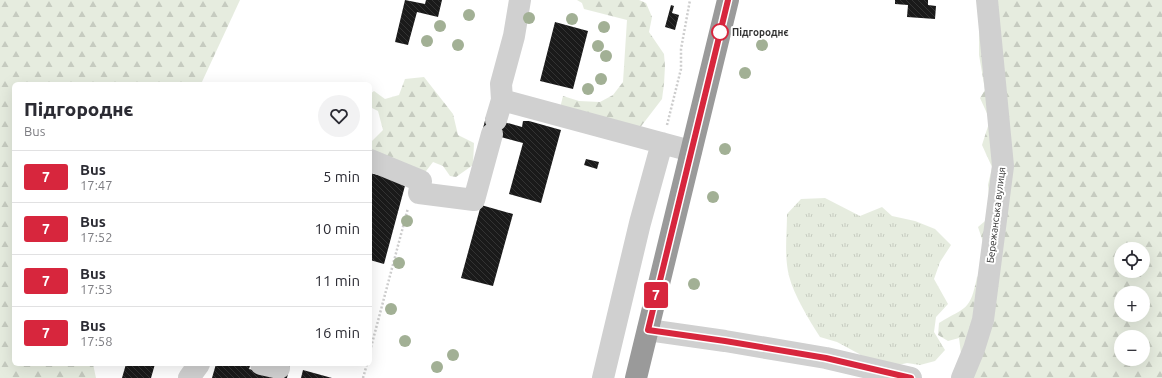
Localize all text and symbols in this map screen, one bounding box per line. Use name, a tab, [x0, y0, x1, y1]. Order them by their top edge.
marker: Підгороднє	[711, 23, 729, 41]
place label: Підгороднє	[732, 27, 789, 38]
button: heart	[318, 95, 360, 137]
text: Підгороднє	[24, 98, 133, 120]
text: Bus	[24, 124, 45, 138]
text: Bus	[80, 161, 106, 178]
street label: Бережанська вулиця	[985, 166, 1007, 264]
text: 5 min	[323, 168, 360, 185]
text: 7	[42, 169, 50, 185]
text: 17:47	[80, 178, 113, 192]
text: Bus	[80, 213, 106, 230]
text: 10 min	[314, 220, 360, 237]
text: 7	[42, 221, 50, 237]
text: 17:52	[80, 230, 113, 244]
map controls	[1114, 242, 1150, 366]
button: locate	[1114, 242, 1150, 278]
text: Bus	[80, 265, 106, 282]
text: 11 min	[314, 272, 360, 289]
text: 7	[42, 273, 50, 289]
text: 17:53	[80, 282, 113, 296]
line badge: 7	[643, 282, 669, 308]
button: +	[1114, 286, 1150, 322]
text: 7	[652, 287, 660, 303]
text: Bus	[80, 317, 106, 334]
text: 16 min	[314, 324, 360, 341]
text: 7	[42, 325, 50, 341]
button: −	[1114, 330, 1150, 366]
text: 17:58	[80, 334, 113, 348]

